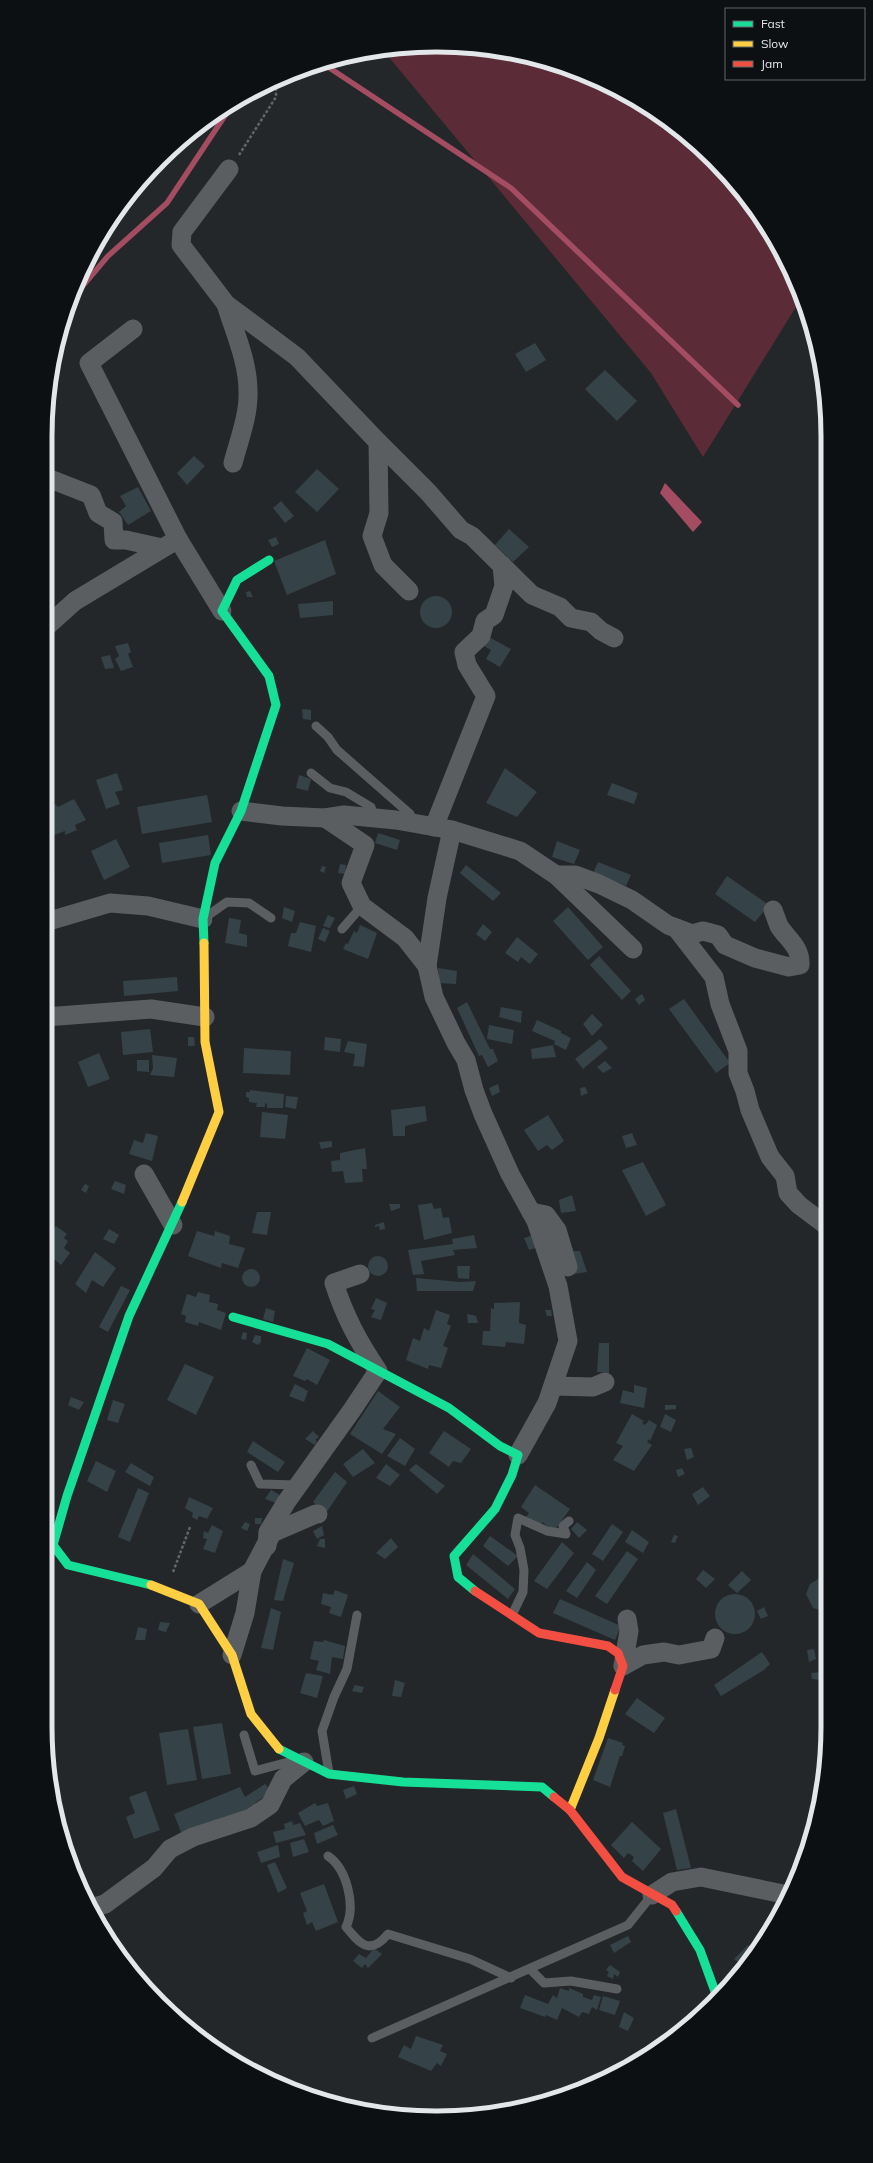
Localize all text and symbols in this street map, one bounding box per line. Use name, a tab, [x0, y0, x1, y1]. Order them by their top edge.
legend	[725, 8, 865, 80]
text: Fast	[761, 16, 785, 31]
text: Slow	[761, 36, 789, 51]
text: Jam	[761, 56, 783, 71]

